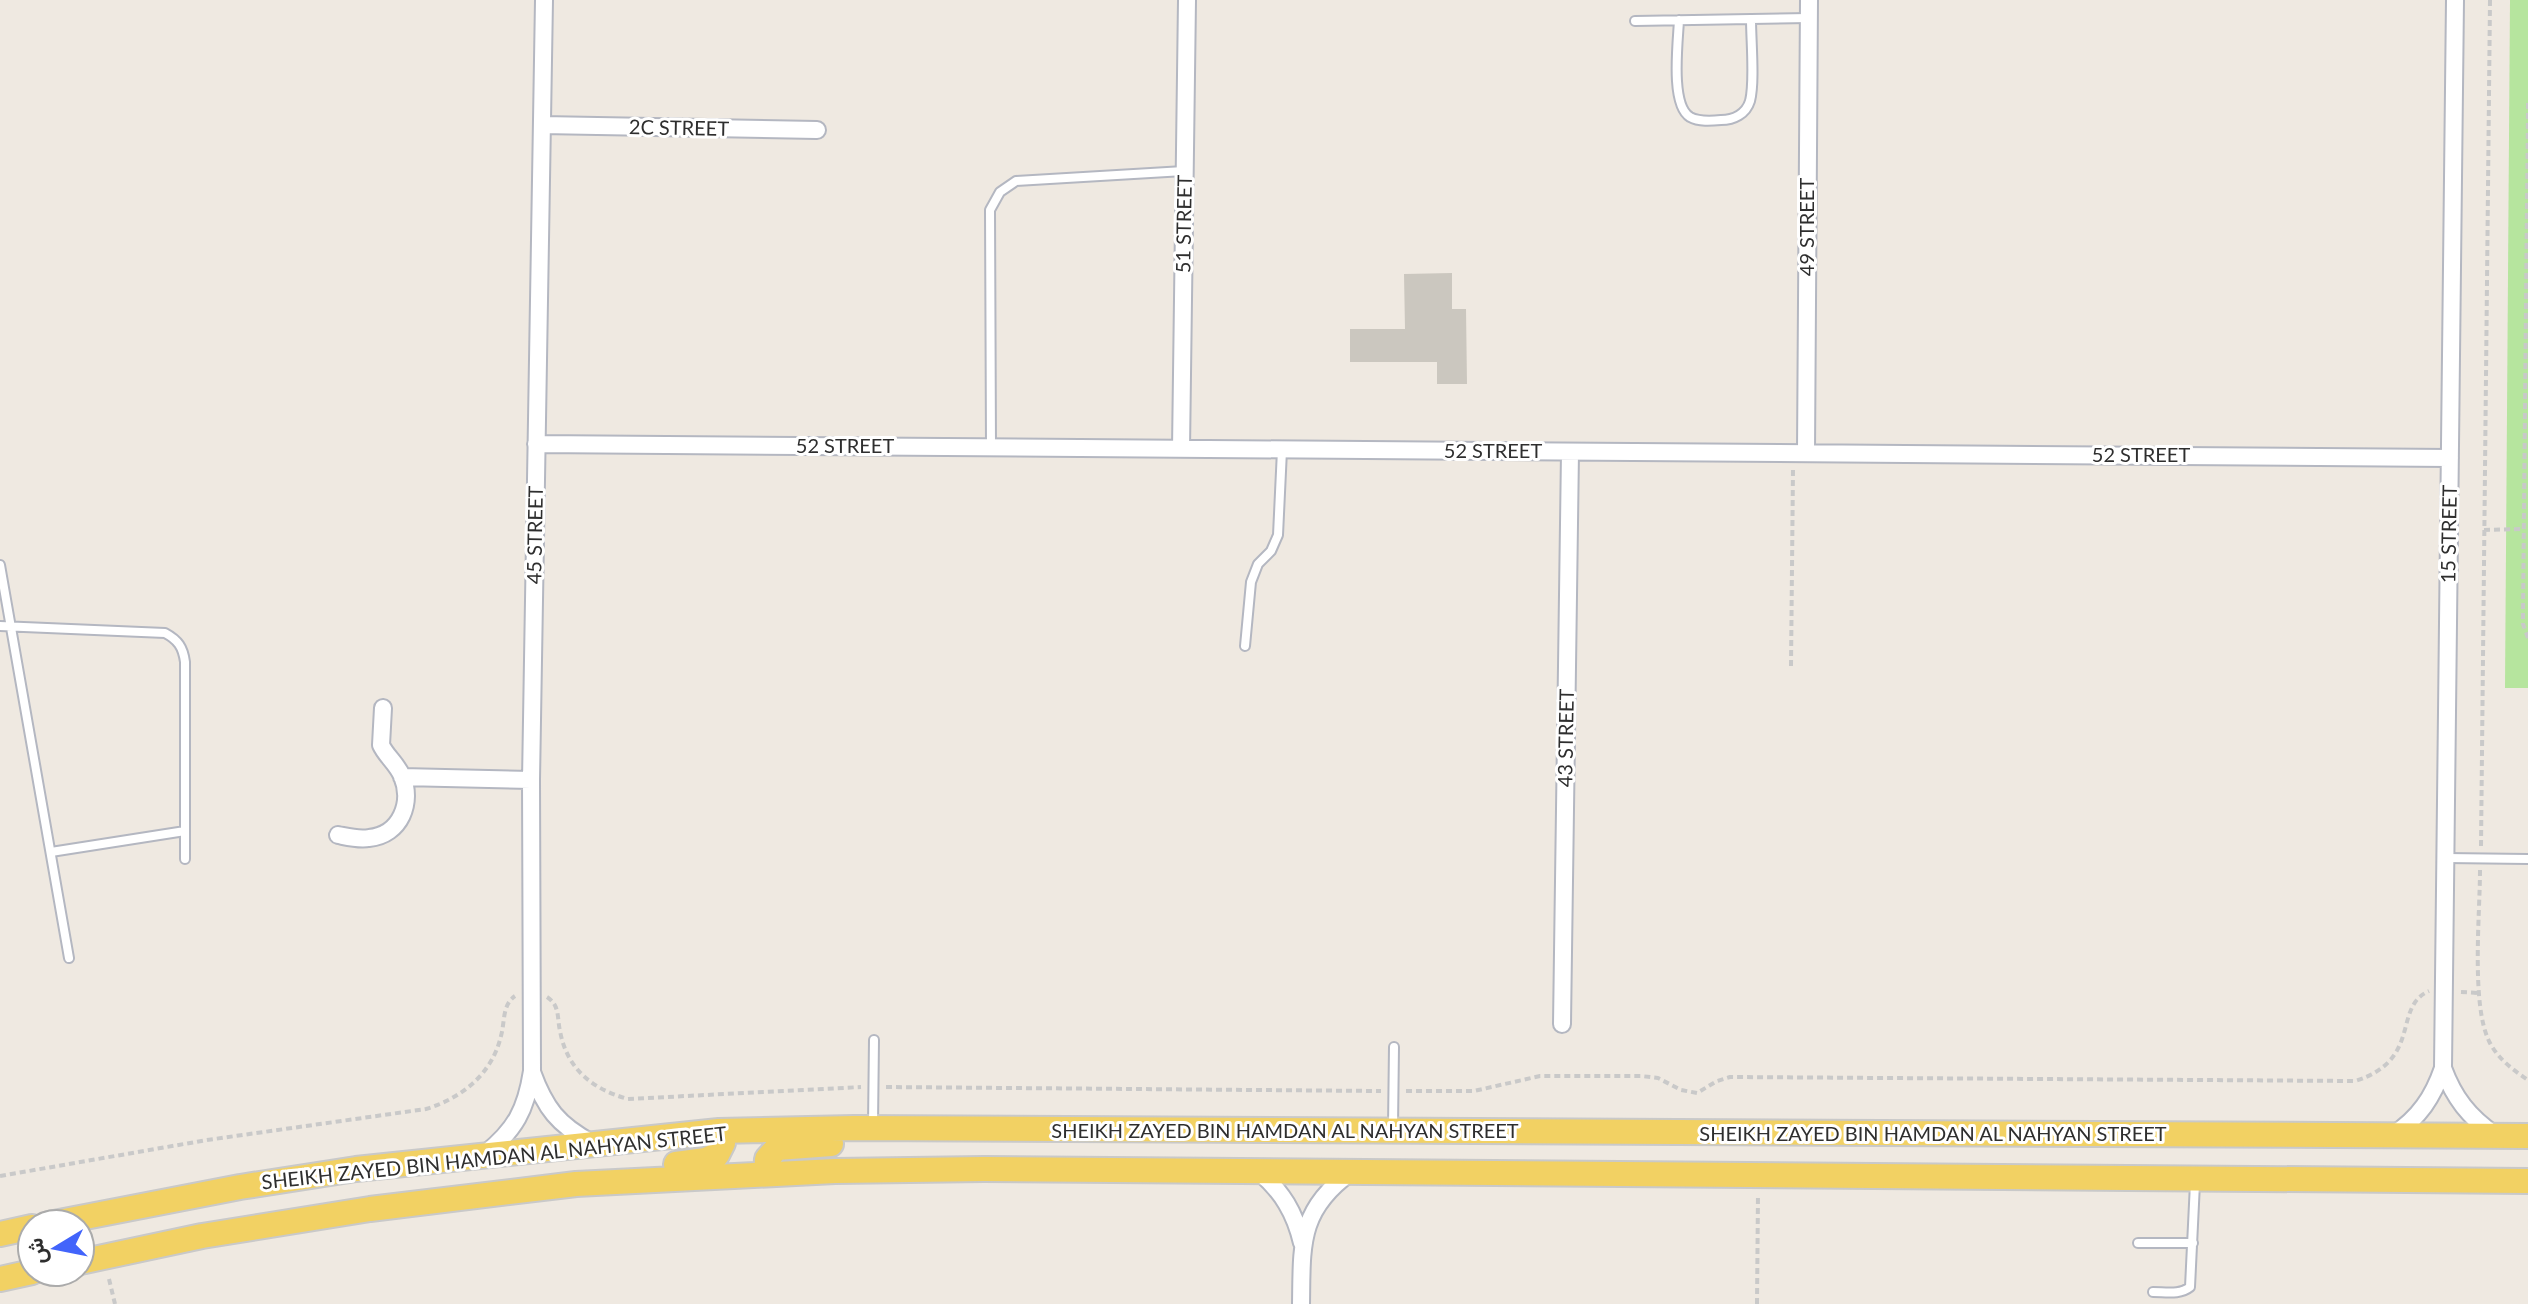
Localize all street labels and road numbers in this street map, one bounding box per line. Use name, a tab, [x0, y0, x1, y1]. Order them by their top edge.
street label: 2C STREET	[629, 114, 729, 140]
street label: 51 STREET	[1170, 174, 1196, 273]
street label: 49 STREET	[1794, 178, 1818, 276]
street label: 52 STREET	[796, 433, 894, 457]
street label: 52 STREET	[1444, 438, 1542, 462]
street label: 52 STREET	[2092, 442, 2190, 466]
street label: 15 STREET	[2435, 484, 2461, 583]
street label: 45 STREET	[521, 485, 547, 584]
street label: 43 STREET	[1552, 688, 1578, 787]
street label: SHEIKH ZAYED BIN HAMDAN AL NAHYAN STREET	[1051, 1118, 1519, 1142]
street label: SHEIKH ZAYED BIN HAMDAN AL NAHYAN STREET	[260, 1121, 728, 1193]
street label: SHEIKH ZAYED BIN HAMDAN AL NAHYAN STREET	[1699, 1121, 2167, 1145]

